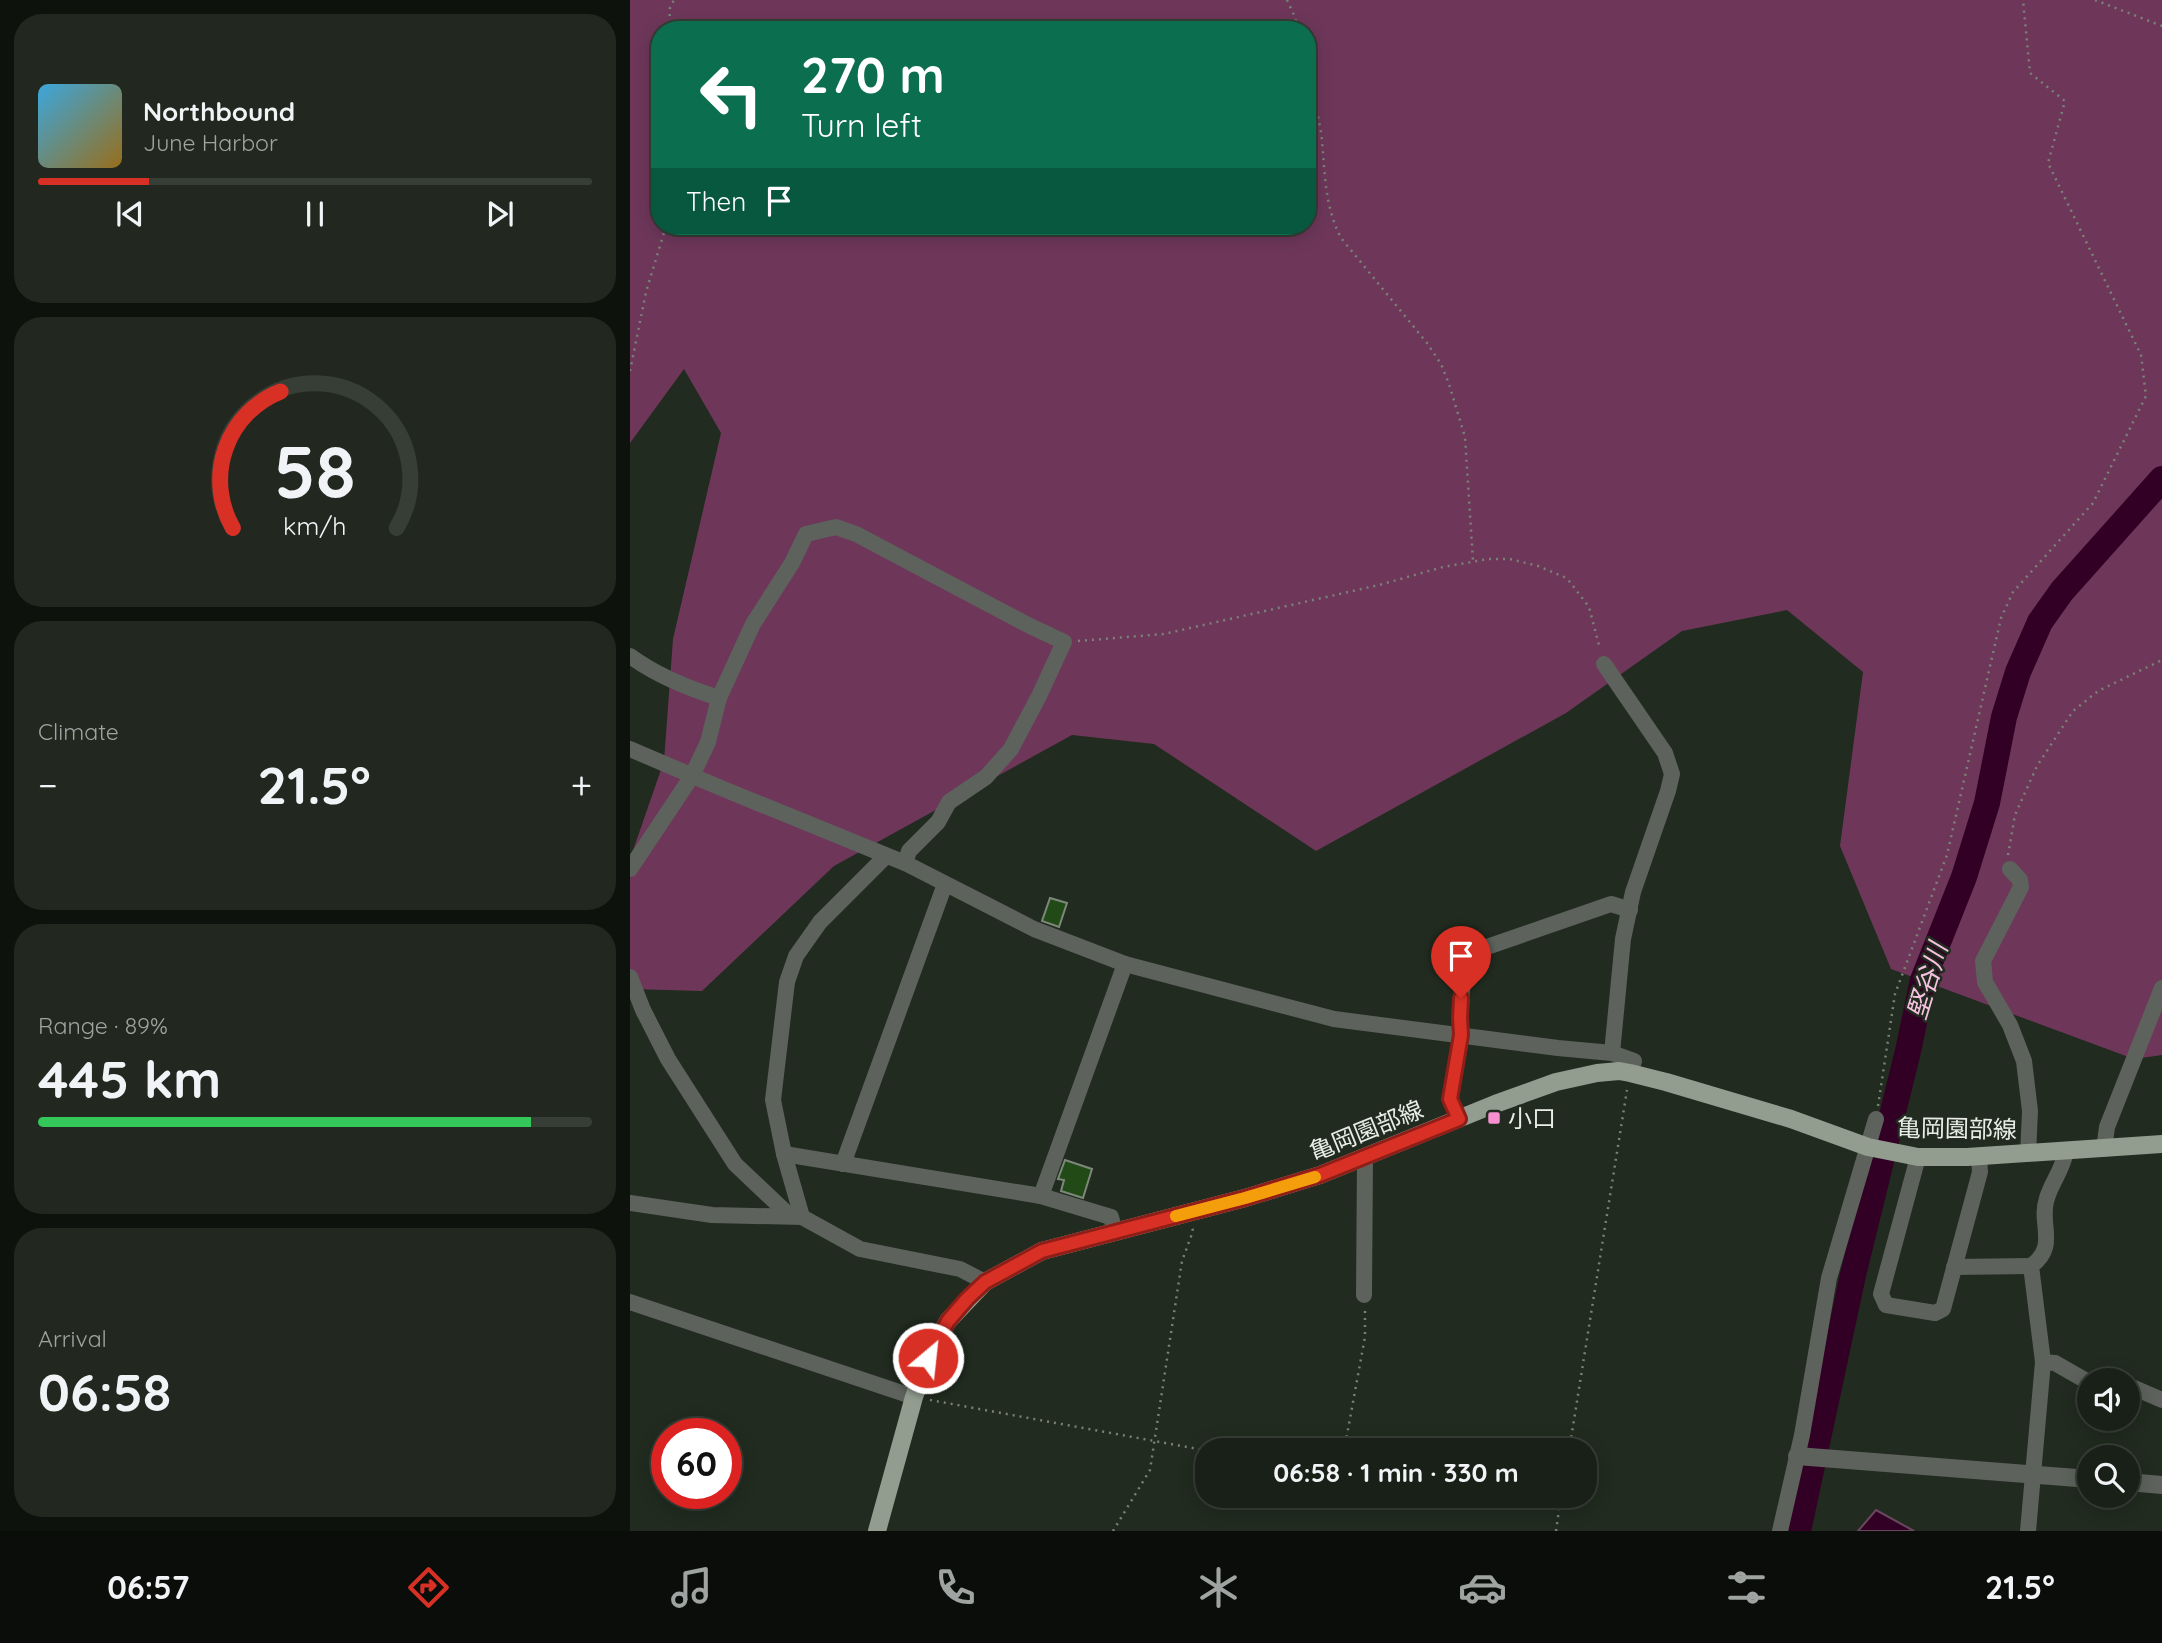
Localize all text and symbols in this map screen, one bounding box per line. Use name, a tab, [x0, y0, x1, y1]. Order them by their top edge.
text: 270 m	[801, 44, 945, 105]
icon: left	[686, 49, 777, 140]
text: Northbound	[143, 95, 295, 128]
text: Turn left	[801, 105, 922, 145]
text: June Harbor	[143, 128, 278, 157]
icon: arrive	[760, 182, 798, 220]
text: Then	[686, 185, 746, 218]
icon: previous	[111, 195, 149, 233]
icon: pause	[296, 195, 334, 233]
icon: next	[481, 195, 519, 233]
text: 58	[274, 426, 356, 517]
text: km/h	[283, 510, 347, 541]
text: Climate	[38, 717, 119, 746]
text: 21.5°	[258, 752, 371, 817]
text: −	[38, 761, 58, 809]
text: +	[571, 761, 592, 809]
pin	[1431, 926, 1491, 998]
water label: 堅谷川	[1900, 936, 1955, 1023]
icon: arrive	[1442, 937, 1480, 975]
text: Range · 89%	[38, 1011, 168, 1040]
text: 445 km	[38, 1046, 221, 1111]
street label: 亀岡園部線	[1305, 1094, 1427, 1166]
place label: 小口	[1508, 1103, 1556, 1133]
marker: 小口	[1486, 1110, 1502, 1126]
street label: 亀岡園部線	[1897, 1112, 2017, 1144]
position arrow	[891, 1321, 965, 1395]
text: Arrival	[38, 1324, 107, 1353]
text: 06:58	[38, 1359, 171, 1424]
map controls	[2077, 1368, 2140, 1508]
button: sound	[2077, 1368, 2140, 1431]
speed limit sign: 60	[651, 1418, 742, 1509]
button: search	[2077, 1445, 2140, 1508]
text: 06:58 · 1 min · 330 m	[1273, 1456, 1519, 1489]
icon: directions	[404, 1563, 453, 1612]
icon: music	[667, 1563, 716, 1612]
icon: phone	[931, 1563, 980, 1612]
icon: climate	[1194, 1563, 1243, 1612]
icon: car	[1458, 1563, 1507, 1612]
icon: filters	[1722, 1563, 1771, 1612]
text: 06:57	[107, 1567, 189, 1607]
text: 21.5°	[1985, 1567, 2055, 1607]

